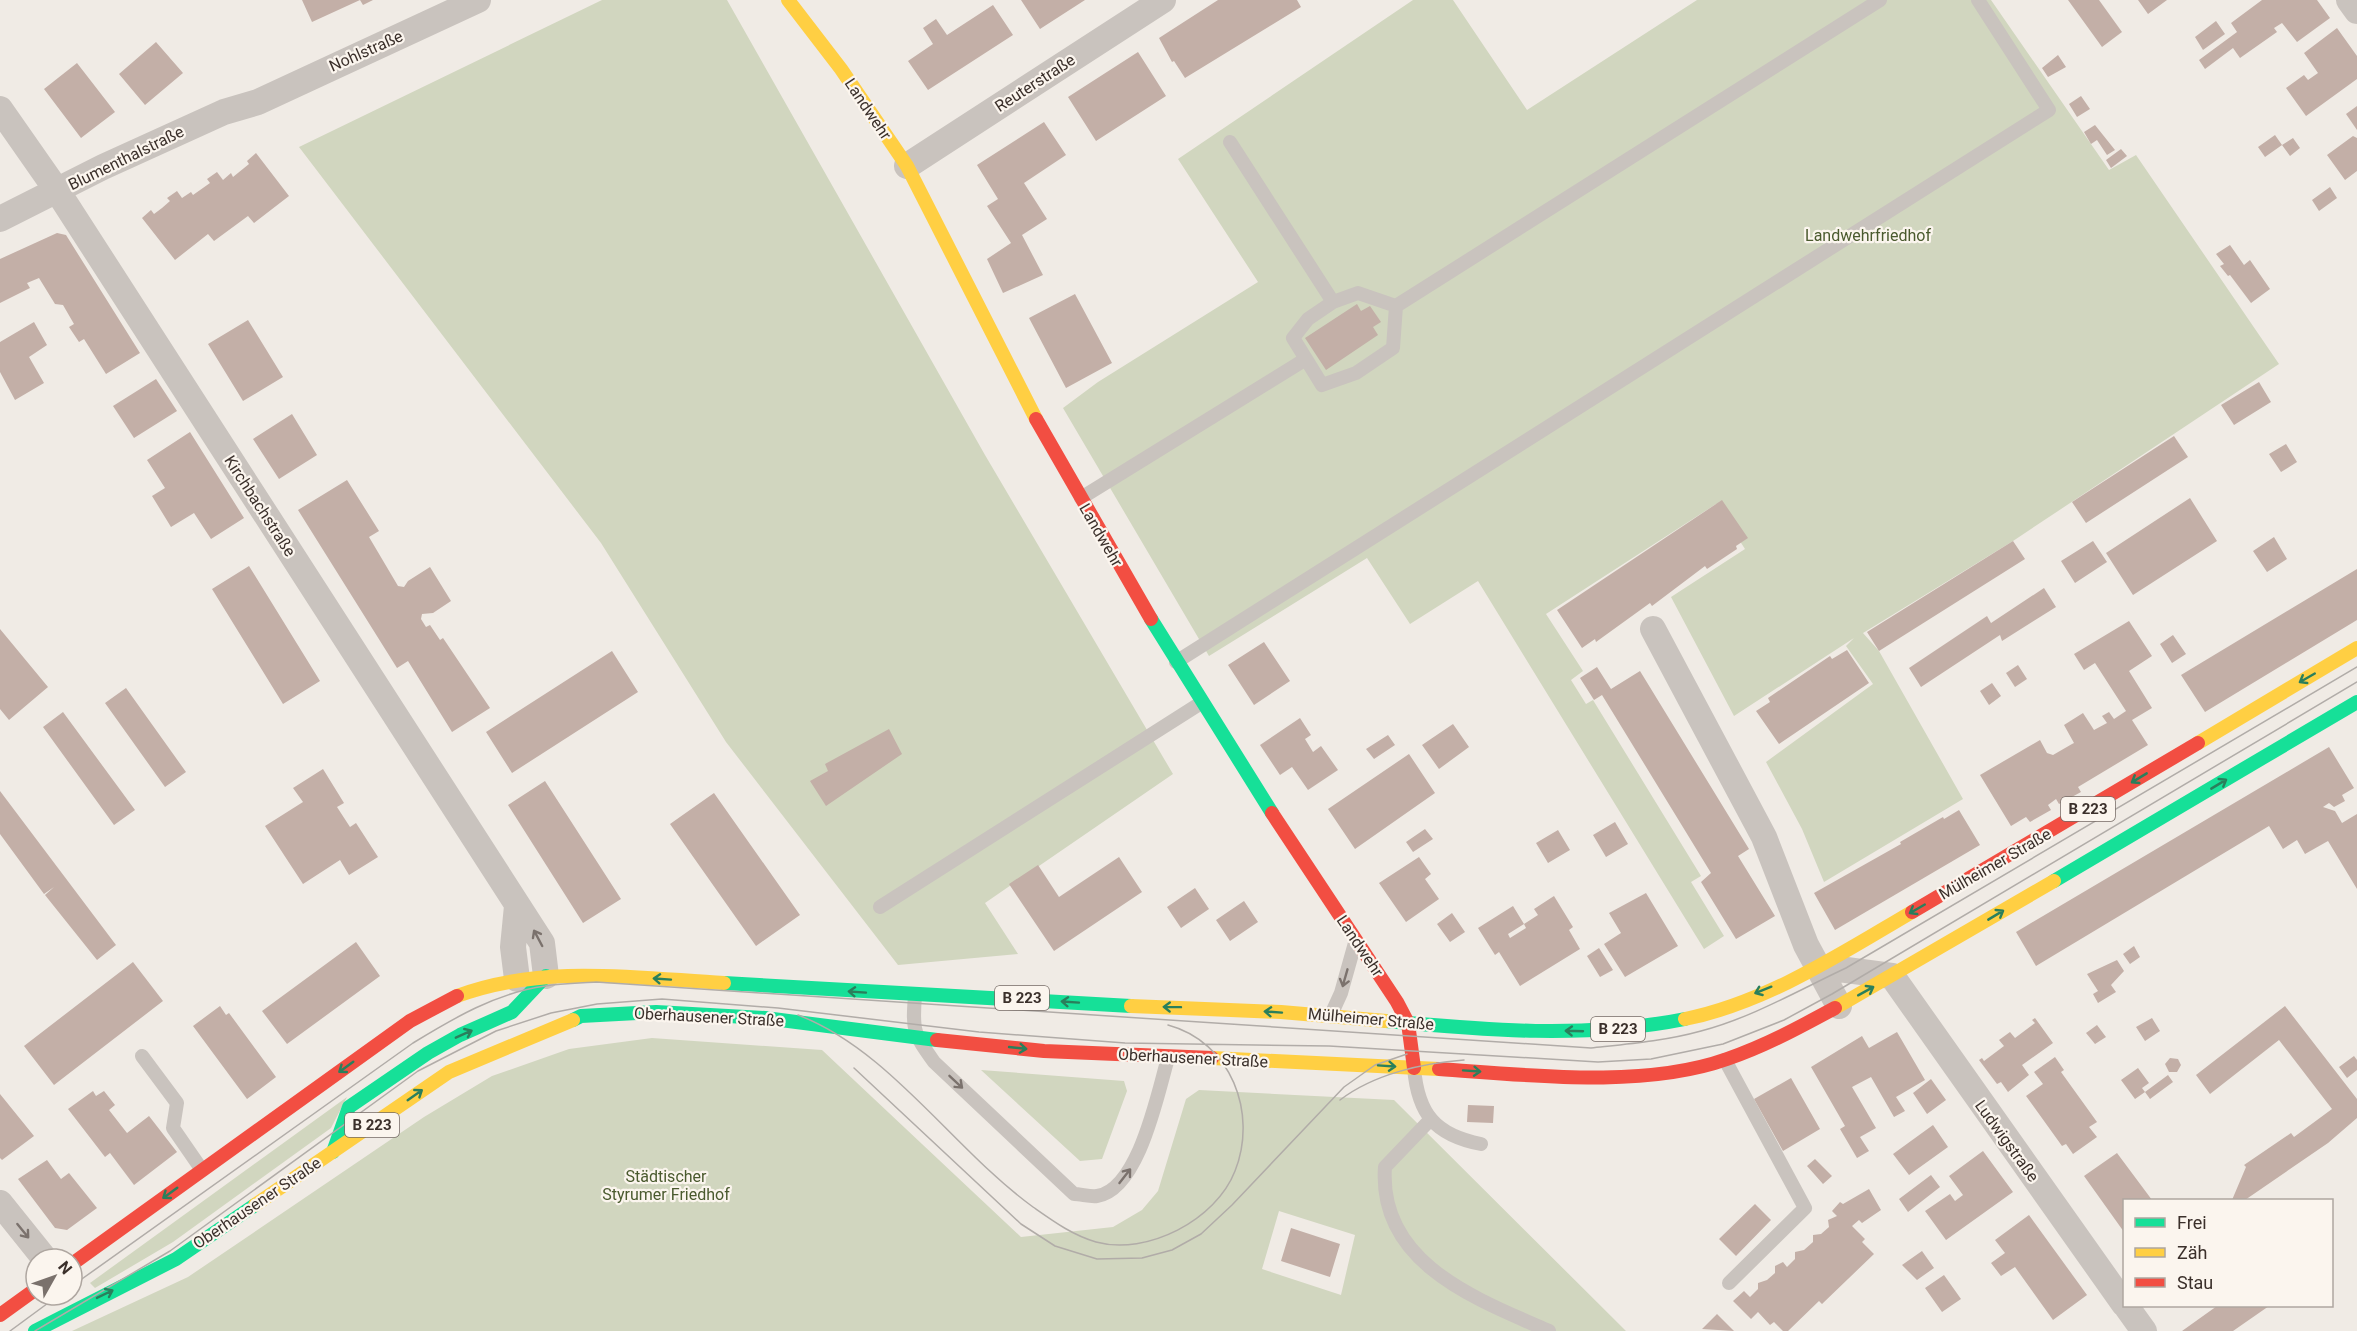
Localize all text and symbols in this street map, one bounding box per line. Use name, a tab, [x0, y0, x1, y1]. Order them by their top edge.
street label: Nohlstraße	[326, 26, 406, 76]
street label: Reuterstraße	[991, 50, 1079, 116]
street label: Landwehr	[841, 75, 896, 144]
street label: Blumenthalstraße	[65, 122, 187, 194]
park label: Landwehrfriedhof	[1805, 226, 1931, 245]
street label: Kirchbachstraße	[220, 452, 300, 560]
street label: Landwehr	[1075, 500, 1127, 571]
one-way arrow	[2299, 672, 2316, 684]
one-way arrow	[2131, 772, 2148, 784]
one-way arrow	[2210, 777, 2227, 789]
road number: B 223	[2061, 797, 2115, 821]
street label: Mülheimer Straße	[1936, 824, 2054, 904]
one-way arrow	[1909, 903, 1926, 915]
one-way arrow	[1987, 908, 2004, 920]
street label: Landwehr	[1333, 912, 1388, 981]
one-way arrow	[532, 930, 543, 948]
one-way arrow	[1339, 969, 1350, 988]
one-way arrow	[653, 973, 673, 984]
one-way arrow	[1856, 985, 1874, 996]
road number: B 223	[995, 986, 1049, 1010]
one-way arrow	[1755, 986, 1773, 997]
one-way arrow	[848, 987, 867, 998]
one-way arrow	[1060, 996, 1080, 1007]
one-way arrow	[1162, 1001, 1182, 1013]
street label: Oberhausener Straße	[633, 1004, 785, 1030]
street label: Mülheimer Straße	[1307, 1004, 1435, 1034]
one-way arrow	[1264, 1006, 1284, 1017]
road number: B 223	[1591, 1017, 1645, 1041]
one-way arrow	[1565, 1026, 1585, 1037]
one-way arrow	[455, 1027, 473, 1039]
one-way arrow	[1007, 1043, 1027, 1054]
street label: Oberhausener Straße	[1117, 1045, 1269, 1071]
one-way arrow	[338, 1061, 354, 1073]
one-way arrow	[1376, 1061, 1396, 1072]
one-way arrow	[1462, 1066, 1482, 1077]
one-way arrow	[948, 1075, 963, 1089]
one-way arrow	[406, 1089, 423, 1101]
street label: Ludwigstraße	[1971, 1096, 2043, 1186]
road number: B 223	[345, 1113, 399, 1137]
street label: Oberhausener Straße	[189, 1153, 325, 1253]
park label: Städtischer Styrumer Friedhof	[602, 1167, 730, 1204]
one-way arrow	[1118, 1168, 1131, 1184]
one-way arrow	[163, 1187, 179, 1199]
legend	[2123, 1199, 2333, 1307]
text: Frei	[2177, 1212, 2207, 1233]
one-way arrow	[16, 1223, 29, 1239]
text: Zäh	[2177, 1242, 2208, 1263]
north arrow	[24, 1247, 84, 1307]
text: N	[54, 1257, 76, 1278]
text: Stau	[2177, 1272, 2213, 1293]
one-way arrow	[95, 1287, 113, 1299]

